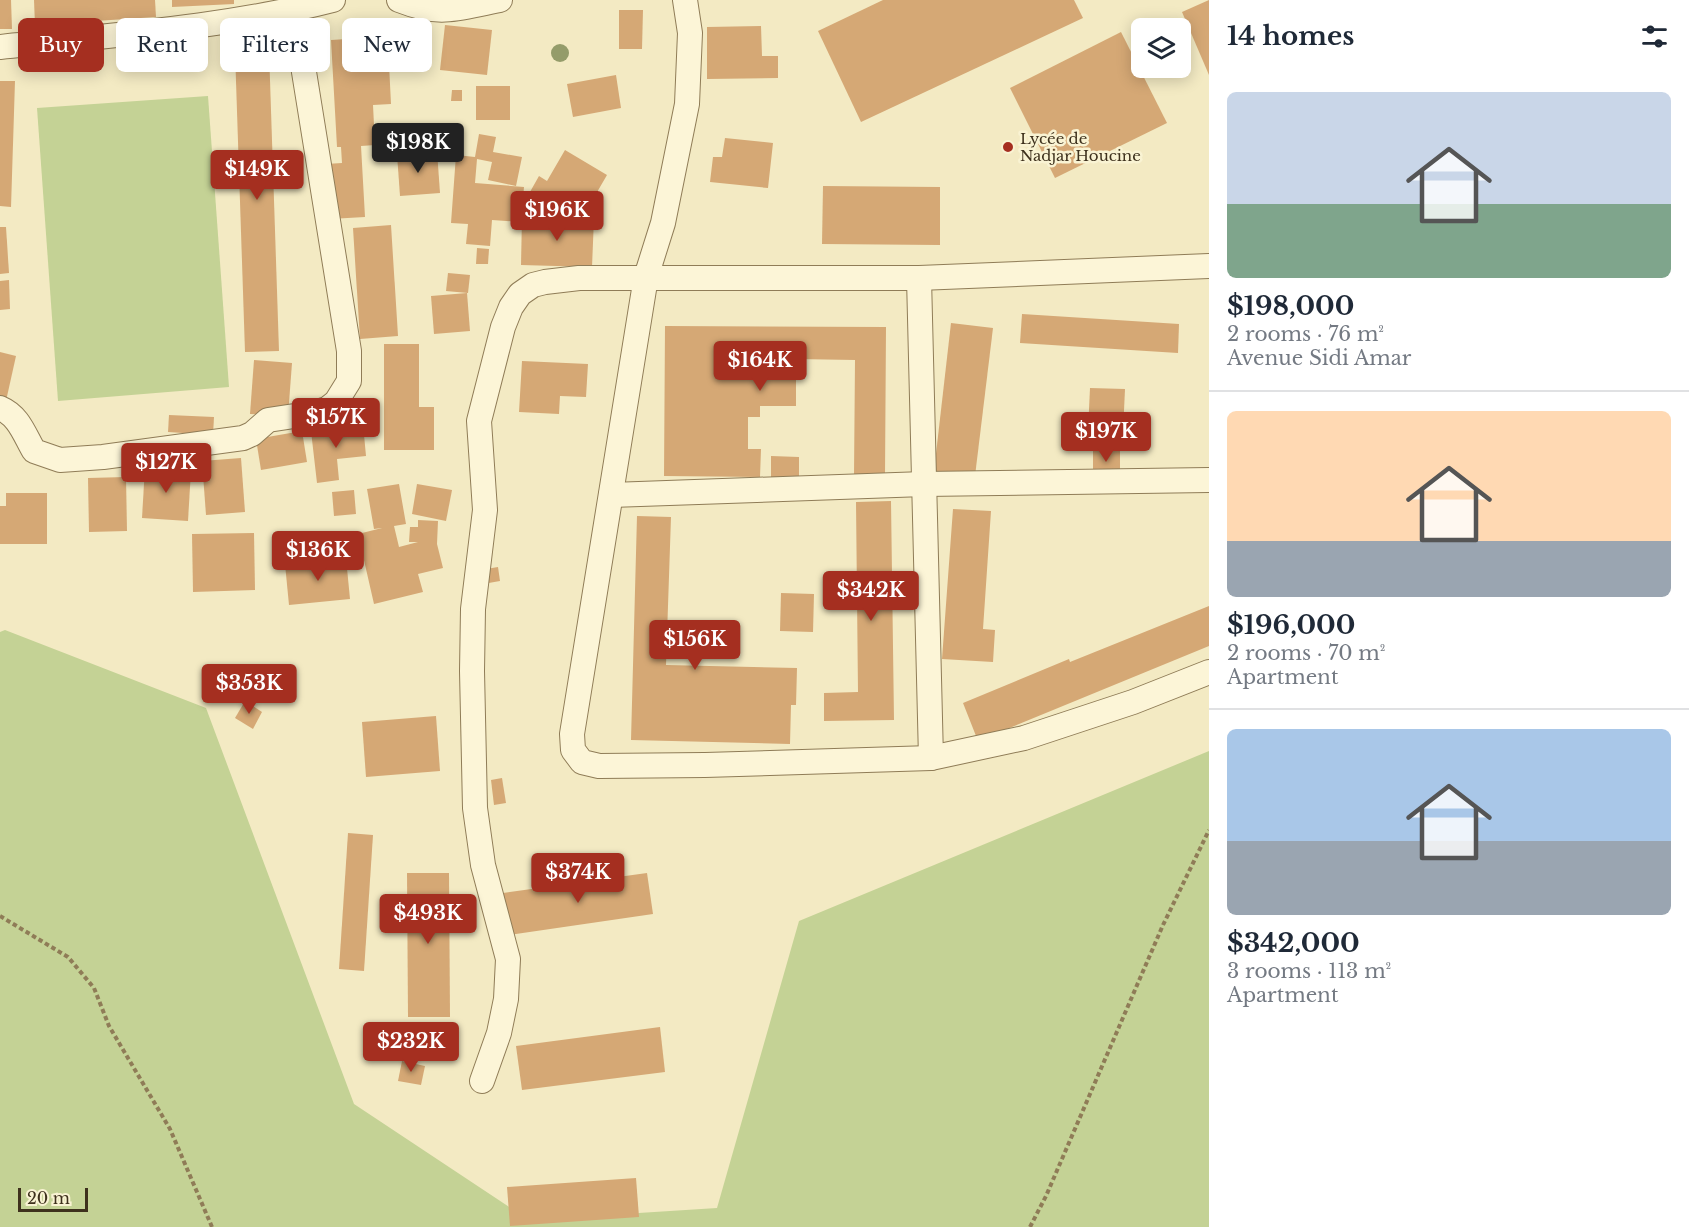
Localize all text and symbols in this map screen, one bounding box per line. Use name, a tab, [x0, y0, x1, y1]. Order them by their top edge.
chip: Buy	[18, 18, 104, 72]
chip: Rent	[116, 18, 208, 72]
chip: Filters	[220, 18, 330, 72]
chip: New	[342, 18, 432, 72]
map controls	[1131, 18, 1191, 78]
button: layers	[1131, 18, 1191, 78]
text: 14 homes	[1227, 20, 1354, 52]
icon: filters	[1638, 20, 1671, 53]
pin: $198K	[376, 123, 460, 174]
place label: Lycée de Nadjar Houcine	[1020, 129, 1141, 165]
text: $198K	[386, 130, 450, 154]
icon: home	[1395, 131, 1503, 239]
marker: Lycée de Nadjar Houcine	[1001, 140, 1015, 154]
pin: $149K	[215, 150, 299, 201]
text: $149K	[225, 157, 289, 181]
pin: $196K	[515, 191, 599, 242]
text: $196K	[525, 198, 590, 222]
text: $198,000	[1227, 290, 1354, 322]
text: 2 rooms · 76 m²	[1227, 322, 1384, 346]
pin: $164K	[718, 341, 802, 392]
text: Avenue Sidi Amar	[1227, 346, 1411, 370]
text: $164K	[728, 348, 792, 372]
pin: $157K	[294, 398, 378, 449]
text: $157K	[306, 405, 366, 429]
pin: $197K	[1064, 412, 1148, 463]
text: $197K	[1075, 419, 1137, 443]
pin: $127K	[124, 443, 208, 494]
text: $127K	[135, 450, 197, 474]
icon: home	[1395, 450, 1503, 558]
pin: $136K	[276, 531, 360, 582]
text: $136K	[286, 538, 350, 562]
pin: $342K	[829, 571, 913, 622]
text: $342K	[837, 578, 905, 602]
text: $196,000	[1227, 609, 1355, 641]
pin: $156K	[653, 620, 737, 671]
text: $156K	[663, 627, 727, 651]
text: 2 rooms · 70 m²	[1227, 641, 1385, 665]
pin: $353K	[207, 664, 291, 715]
text: Apartment	[1227, 665, 1338, 689]
text: $353K	[216, 671, 282, 695]
icon: home	[1395, 768, 1503, 876]
pin: $374K	[536, 853, 620, 904]
text: $374K	[545, 860, 611, 884]
pin: $493K	[386, 894, 470, 945]
text: $493K	[394, 901, 462, 925]
text: $342,000	[1227, 927, 1360, 959]
text: 3 rooms · 113 m²	[1227, 959, 1391, 983]
text: Apartment	[1227, 983, 1338, 1007]
pin: $232K	[369, 1022, 453, 1073]
text: $232K	[377, 1029, 445, 1053]
scale bar	[18, 1185, 88, 1212]
text: 20 m	[27, 1188, 70, 1208]

